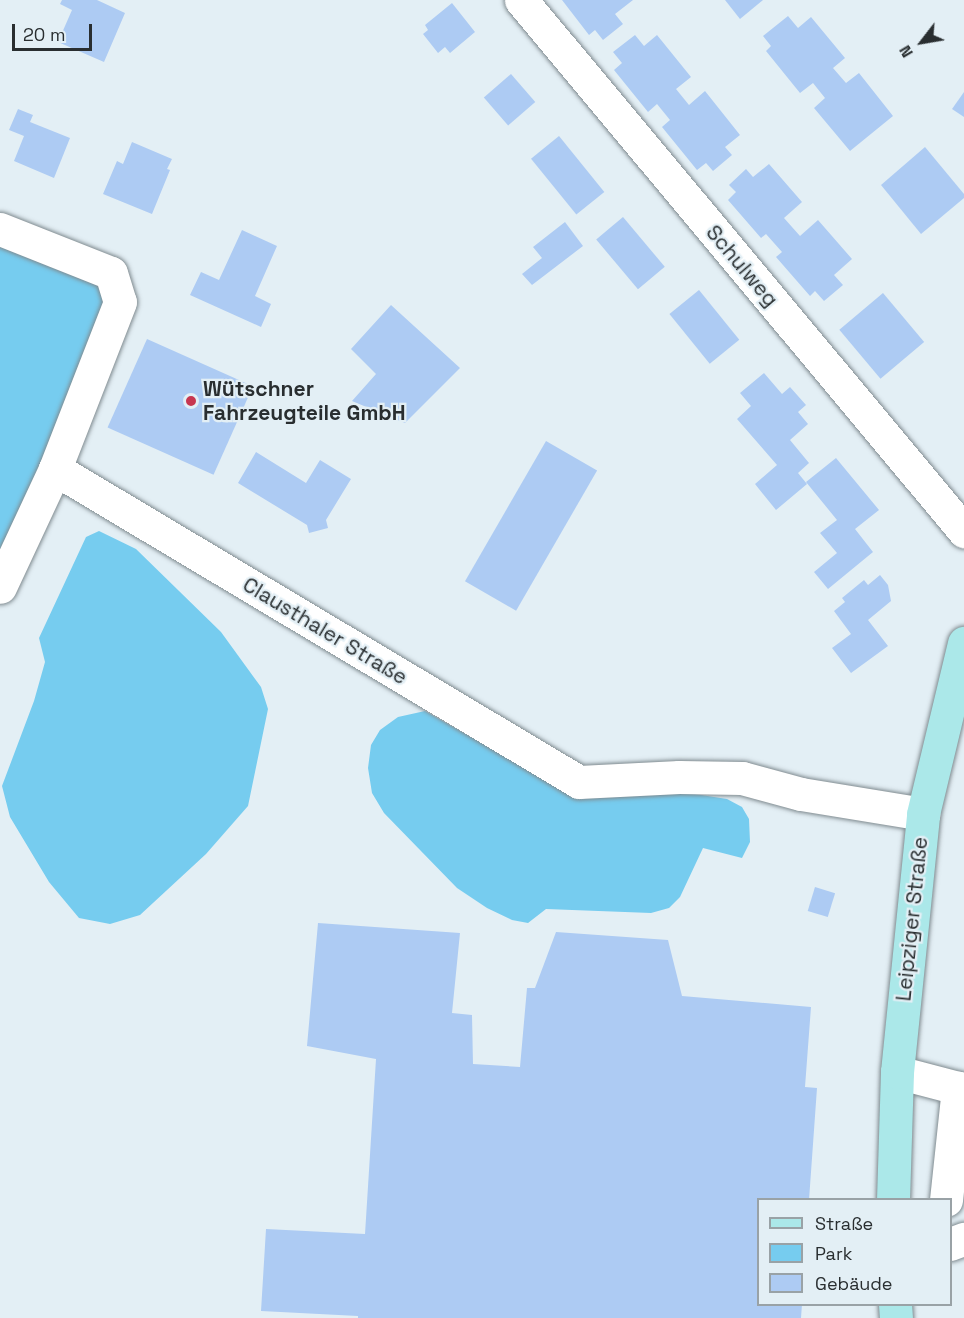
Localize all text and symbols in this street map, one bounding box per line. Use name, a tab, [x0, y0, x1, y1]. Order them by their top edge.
scale bar	[15, 12, 94, 50]
north arrow	[892, 12, 952, 72]
text: 20 m	[23, 23, 66, 46]
text: N	[894, 42, 918, 62]
street label: Schulweg	[701, 220, 783, 312]
place label: Wütschner Fahrzeugteile GmbH	[203, 376, 406, 426]
marker: Wütschner Fahrzeugteile GmbH	[184, 394, 198, 408]
street label: Clausthaler Straße	[238, 572, 412, 690]
street label: Leipziger Straße	[891, 836, 933, 1002]
legend	[757, 1198, 952, 1306]
text: Straße	[815, 1212, 873, 1235]
text: Park	[815, 1242, 852, 1265]
text: Gebäude	[815, 1272, 893, 1295]

